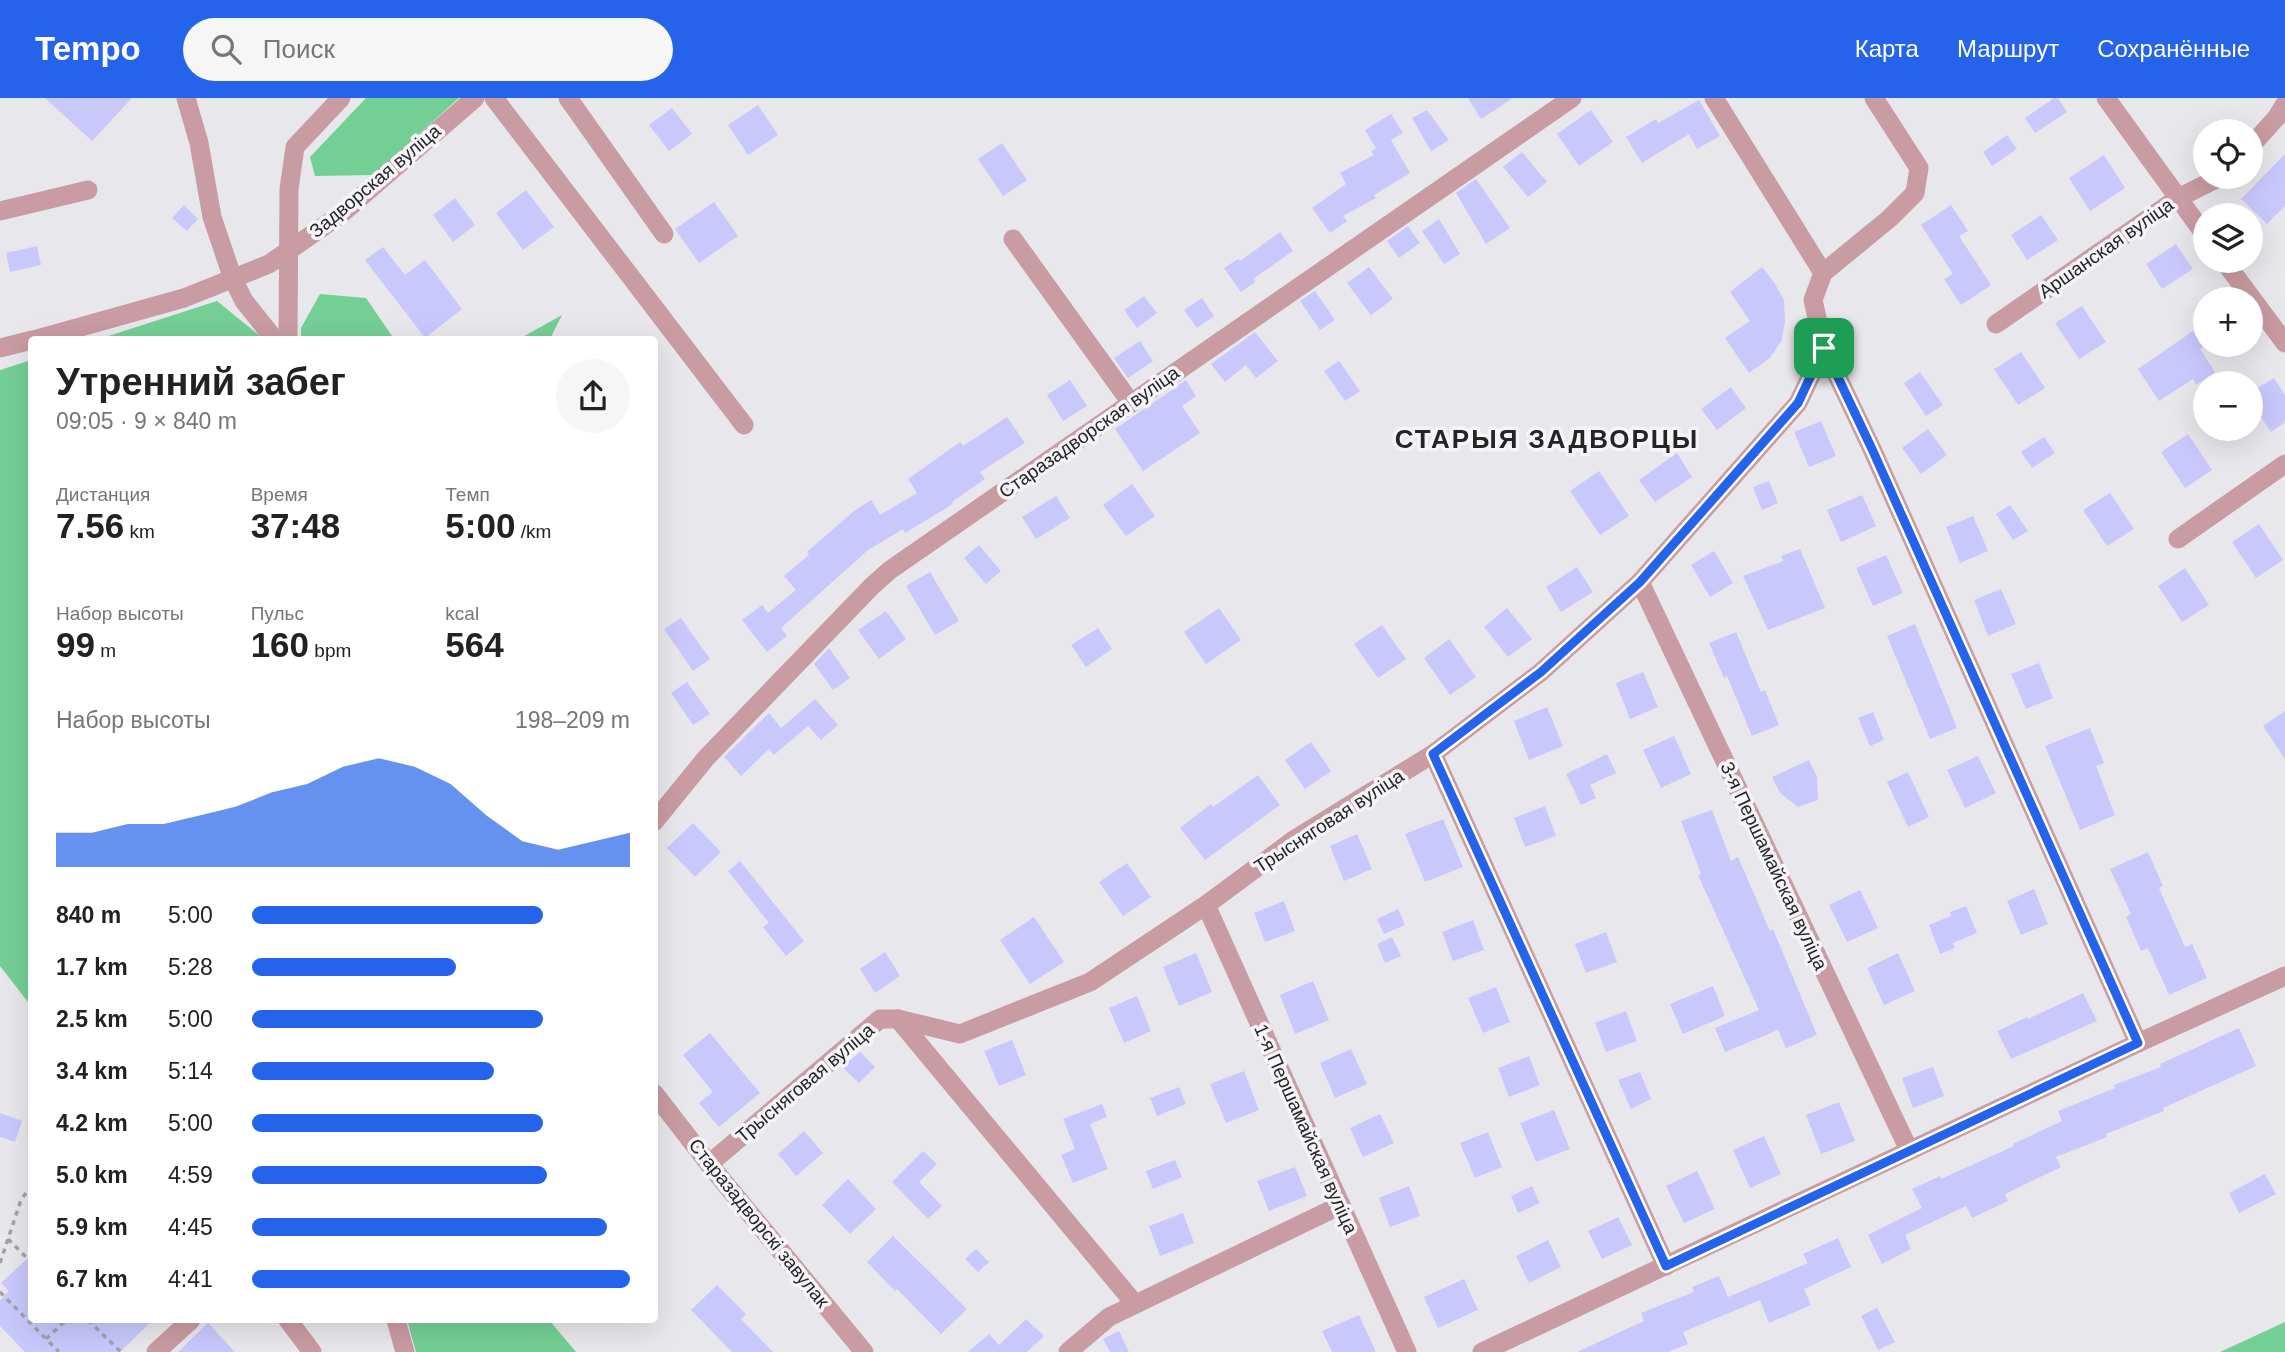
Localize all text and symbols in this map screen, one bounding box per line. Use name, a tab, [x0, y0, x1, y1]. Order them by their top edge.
search box	[183, 18, 673, 81]
text: Tempo	[35, 30, 141, 67]
icon: search	[207, 30, 245, 68]
text: Поиск	[263, 34, 335, 64]
text: Карта	[1855, 35, 1919, 62]
text: Маршрут	[1957, 35, 2059, 62]
text: Сохранённые	[2097, 35, 2250, 62]
map controls	[2193, 119, 2263, 441]
button: locate	[2193, 119, 2263, 189]
street label: Задворская вуліца	[305, 120, 445, 242]
street label: Аршанская вуліца	[2035, 193, 2178, 302]
button: layers	[2193, 203, 2263, 273]
button: +	[2193, 287, 2263, 357]
pin	[1794, 318, 1854, 378]
icon: arrive	[1805, 329, 1843, 367]
button: share	[556, 359, 630, 433]
text: Утренний забег	[56, 361, 346, 403]
street label: Старазадворская вуліца	[995, 362, 1183, 502]
button: −	[2193, 371, 2263, 441]
text: 09:05 · 9 × 840 m	[56, 408, 237, 434]
district label: СТАРЫЯ ЗАДВОРЦЫ	[1395, 424, 1699, 454]
text: Дистанция	[56, 484, 150, 505]
text: Время	[251, 484, 308, 505]
text: Темп	[445, 484, 490, 505]
text: 7.56	[56, 506, 124, 545]
text: 37:48	[251, 506, 340, 545]
text: 5:00	[445, 506, 515, 545]
text: km	[124, 521, 155, 542]
text: /km	[515, 521, 551, 542]
text: Набор высоты	[56, 603, 184, 624]
text: Пульс	[251, 603, 304, 624]
text: kcal	[445, 603, 479, 624]
text: 99	[56, 625, 95, 664]
text: 160	[251, 625, 309, 664]
text: 564	[445, 625, 504, 664]
text: m	[95, 640, 116, 661]
text: bpm	[309, 640, 351, 661]
text: Набор высоты	[56, 707, 210, 733]
text: 198–209 m	[515, 707, 630, 733]
street label: 3-я Першамайская вуліца	[1716, 759, 1832, 974]
street label: Трысняговая вуліца	[1250, 765, 1408, 877]
text: 840 m	[56, 902, 121, 928]
text: 5:00	[168, 902, 213, 928]
text: 1.7 km	[56, 954, 128, 980]
text: 5:28	[168, 954, 213, 980]
text: 2.5 km	[56, 1006, 128, 1032]
text: 5:00	[168, 1006, 213, 1032]
street label: Трысняговая вуліца	[732, 1019, 879, 1147]
street label: 1-я Першамайская вуліца	[1250, 1021, 1362, 1237]
text: 3.4 km	[56, 1058, 128, 1084]
text: 5:14	[168, 1058, 213, 1084]
text: 4.2 km	[56, 1110, 128, 1136]
text: 5:00	[168, 1110, 213, 1136]
street label: Старазадворскі завулак	[685, 1135, 834, 1312]
text: 5.0 km	[56, 1162, 128, 1188]
text: 4:59	[168, 1162, 213, 1188]
text: 5.9 km	[56, 1214, 128, 1240]
text: 4:45	[168, 1214, 213, 1240]
text: 6.7 km	[56, 1266, 128, 1292]
text: 4:41	[168, 1266, 213, 1292]

